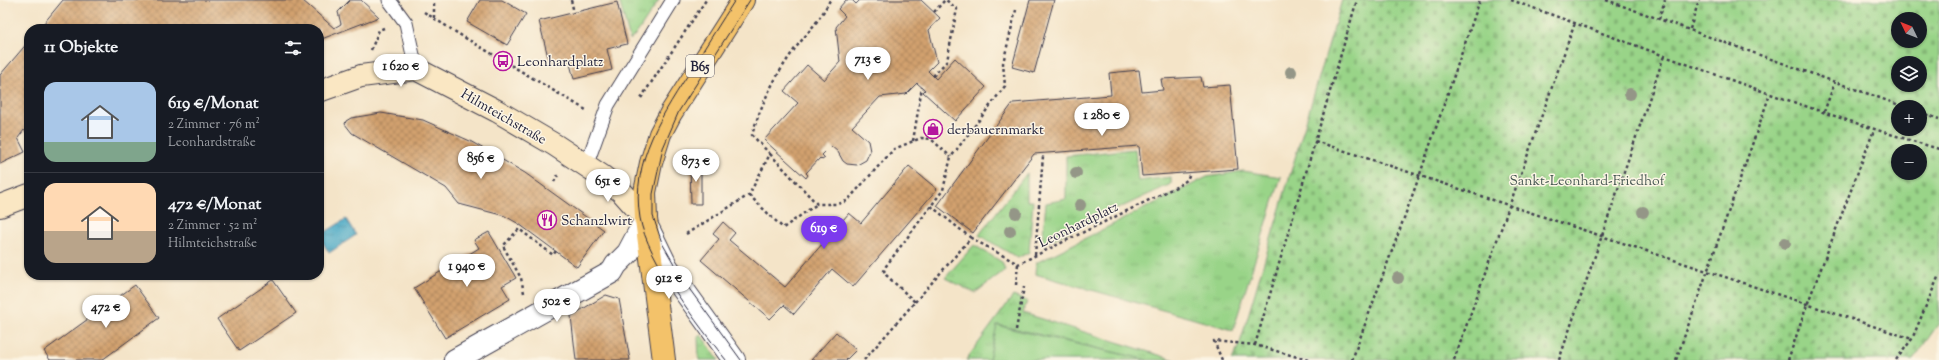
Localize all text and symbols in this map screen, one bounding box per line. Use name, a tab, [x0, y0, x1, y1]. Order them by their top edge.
north arrow	[1891, 12, 1927, 48]
map controls	[1891, 12, 1927, 180]
text: 11 Objekte	[44, 36, 118, 60]
icon: filters	[282, 37, 304, 59]
pin: 713 €	[840, 47, 896, 81]
bus stop icon: Leonhardplatz	[492, 50, 514, 72]
text: 713 €	[855, 51, 881, 69]
place label: Leonhardplatz	[517, 53, 603, 73]
pin: 1 620 €	[364, 54, 438, 88]
road number: B65	[686, 55, 714, 77]
button: layers	[1891, 56, 1927, 92]
text: 1 620 €	[382, 58, 420, 76]
street label: Hilmteichstraße	[456, 85, 550, 150]
text: 619 €/Monat	[168, 92, 259, 116]
icon: home	[76, 98, 124, 146]
button: +	[1891, 100, 1927, 136]
pin: 1 280 €	[1065, 103, 1139, 137]
text: 1 280 €	[1083, 107, 1121, 125]
text: 2 Zimmer · 76 m²	[168, 116, 260, 134]
shop icon: derbauernmarkt	[922, 118, 944, 140]
place label: derbauernmarkt	[947, 121, 1044, 141]
text: Leonhardstraße	[168, 134, 256, 152]
button: −	[1891, 144, 1927, 180]
pin: 856 €	[453, 146, 509, 180]
pin: 873 €	[668, 149, 724, 183]
text: 856 €	[467, 150, 495, 168]
text: 873 €	[681, 153, 711, 171]
pin: 651 €	[580, 169, 636, 203]
park label: Sankt-Leonhard-Friedhof	[1510, 172, 1666, 192]
text: 651 €	[595, 173, 621, 191]
text: 472 €/Monat	[168, 193, 261, 217]
street label: Leonhardplatz	[1036, 198, 1122, 254]
icon: home	[76, 199, 124, 247]
restaurant icon: Schanzlwirt	[536, 209, 558, 231]
place label: Schanzlwirt	[561, 212, 632, 232]
pin: 619 €	[796, 216, 852, 250]
text: 2 Zimmer · 52 m²	[168, 217, 257, 235]
text: 619 €	[810, 220, 838, 238]
text: Hilmteichstraße	[168, 235, 257, 253]
pin: 1 940 €	[430, 254, 504, 288]
text: 1 940 €	[448, 258, 486, 276]
pin: 912 €	[641, 266, 697, 300]
text: 912 €	[655, 270, 683, 288]
pin: 502 €	[529, 289, 585, 323]
text: 502 €	[543, 293, 571, 311]
pin: 472 €	[78, 295, 134, 329]
text: 472 €	[91, 299, 121, 317]

